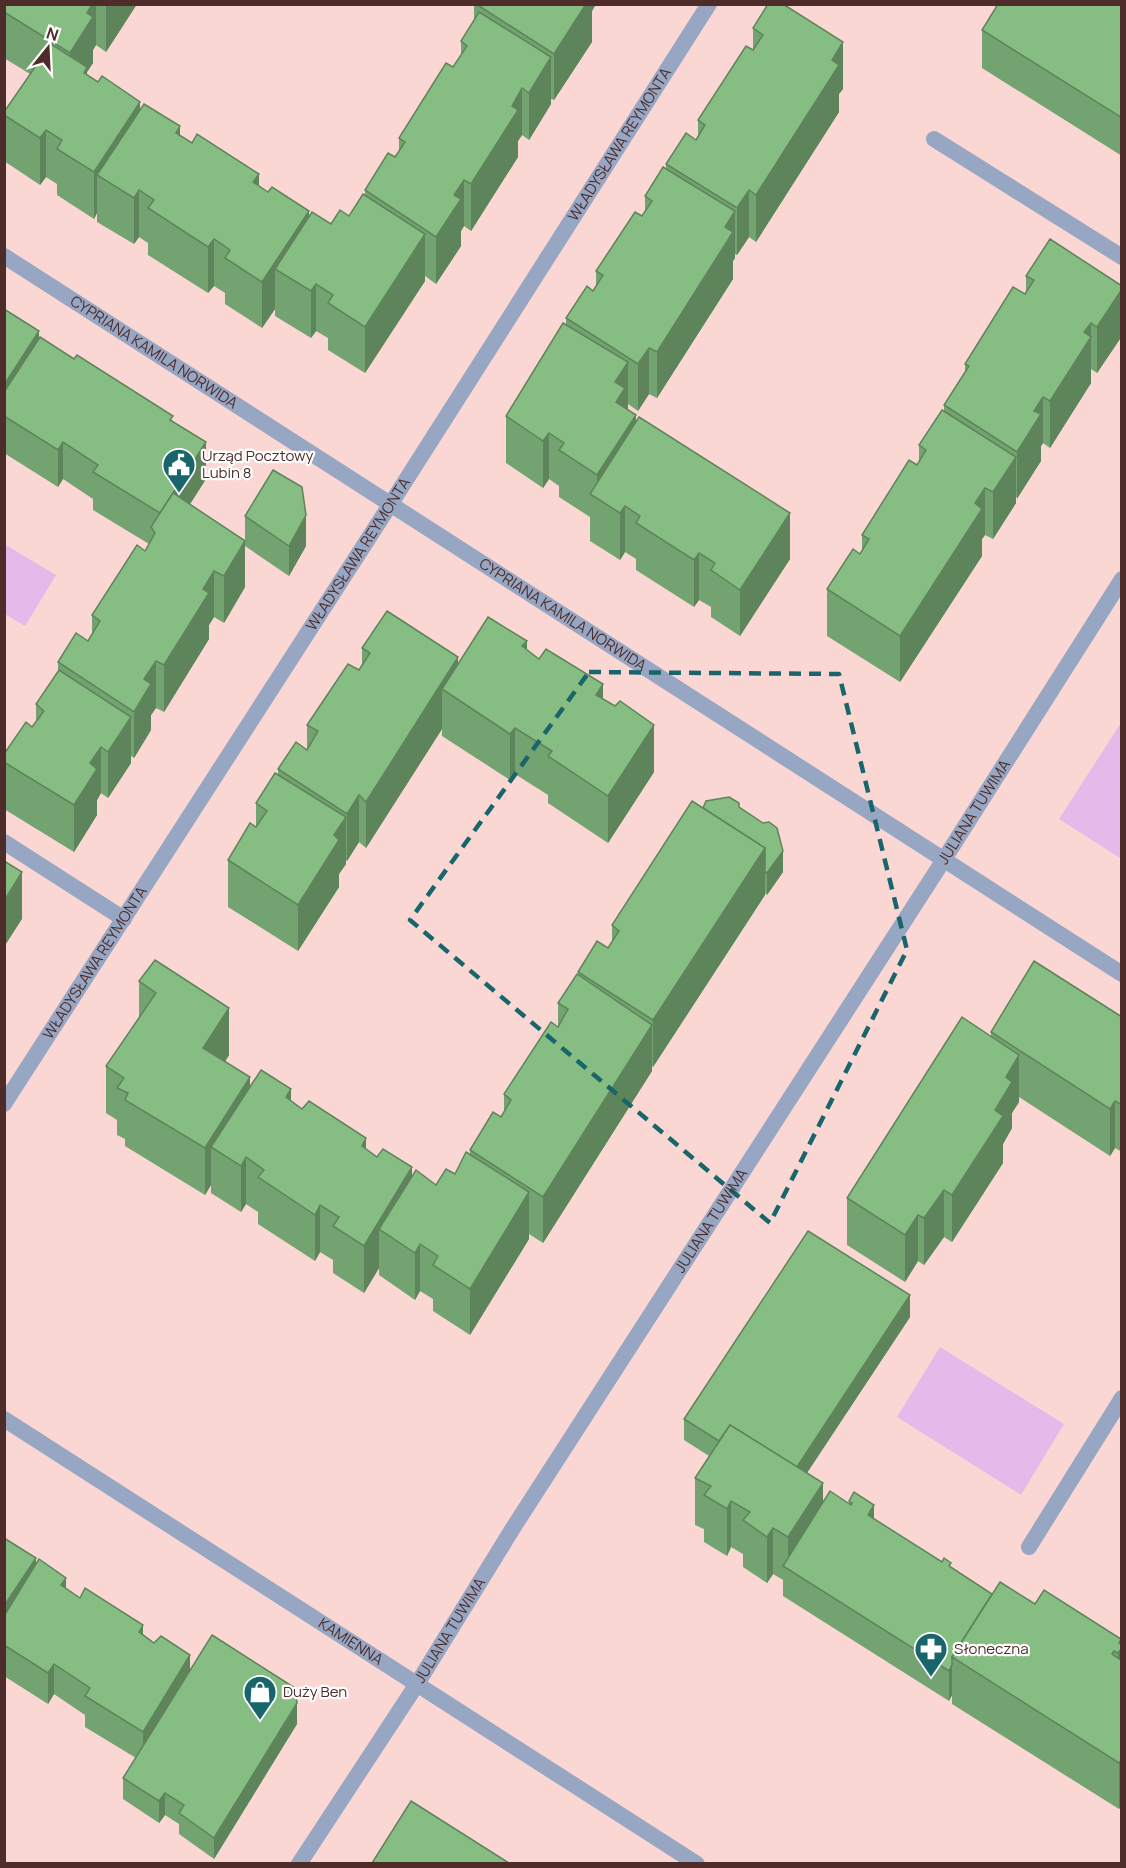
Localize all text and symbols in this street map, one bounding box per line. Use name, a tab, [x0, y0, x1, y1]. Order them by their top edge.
north arrow	[18, 18, 78, 78]
text: N	[44, 21, 62, 46]
street label: WŁADYSŁAWA REYMONTA	[562, 63, 676, 225]
street label: CYPRIANA KAMILA NORWIDA	[66, 290, 242, 414]
place label: Urząd Pocztowy Lubin 8	[202, 445, 313, 483]
public building icon: Urząd Pocztowy Lubin 8	[161, 447, 197, 494]
street label: WŁADYSŁAWA REYMONTA	[301, 473, 415, 635]
street label: CYPRIANA KAMILA NORWIDA	[475, 553, 651, 676]
street label: JULIANA TUWIMA	[933, 755, 1015, 868]
street label: WŁADYSŁAWA REYMONTA	[38, 882, 152, 1043]
street label: JULIANA TUWIMA	[669, 1164, 752, 1277]
street label: JULIANA TUWIMA	[409, 1573, 490, 1687]
street label: KAMIENNA	[314, 1613, 388, 1670]
pharmacy icon: Słoneczna	[913, 1631, 949, 1678]
place label: Słoneczna	[954, 1638, 1029, 1659]
shop icon: Duży Ben	[242, 1674, 278, 1721]
place label: Duży Ben	[283, 1681, 347, 1702]

